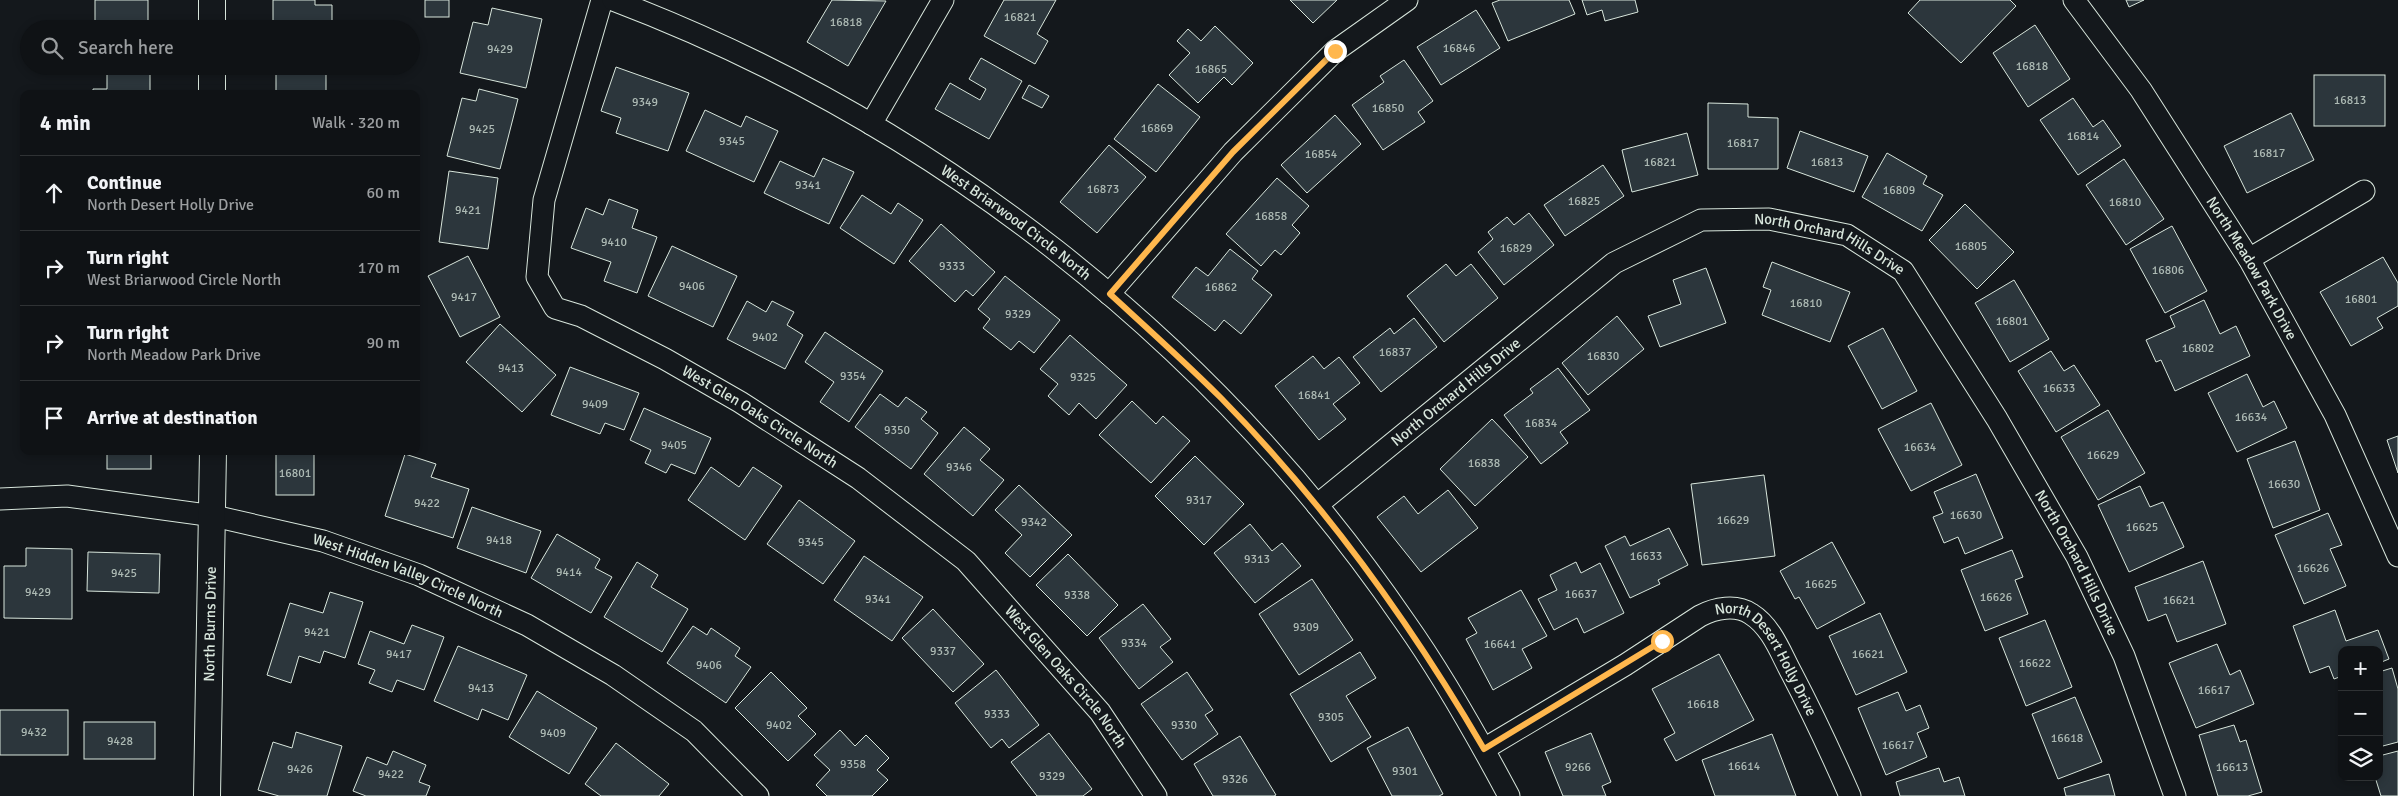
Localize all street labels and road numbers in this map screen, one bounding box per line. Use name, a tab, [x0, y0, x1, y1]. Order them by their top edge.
street label: West Briarwood Circle North	[937, 161, 1095, 284]
street label: North Meadow Park Drive	[2202, 193, 2301, 343]
street label: North Orchard Hills Drive	[1754, 210, 1908, 279]
street label: North Orchard Hills Drive	[1387, 334, 1524, 450]
street label: West Glen Oaks Circle North	[679, 362, 841, 472]
street label: North Orchard Hills Drive	[2031, 487, 2122, 638]
street label: West Hidden Valley Circle North	[311, 530, 506, 622]
street label: North Burns Drive	[200, 566, 220, 682]
street label: North Desert Holly Drive	[1713, 599, 1821, 719]
street label: West Glen Oaks Circle North	[1001, 602, 1130, 751]

